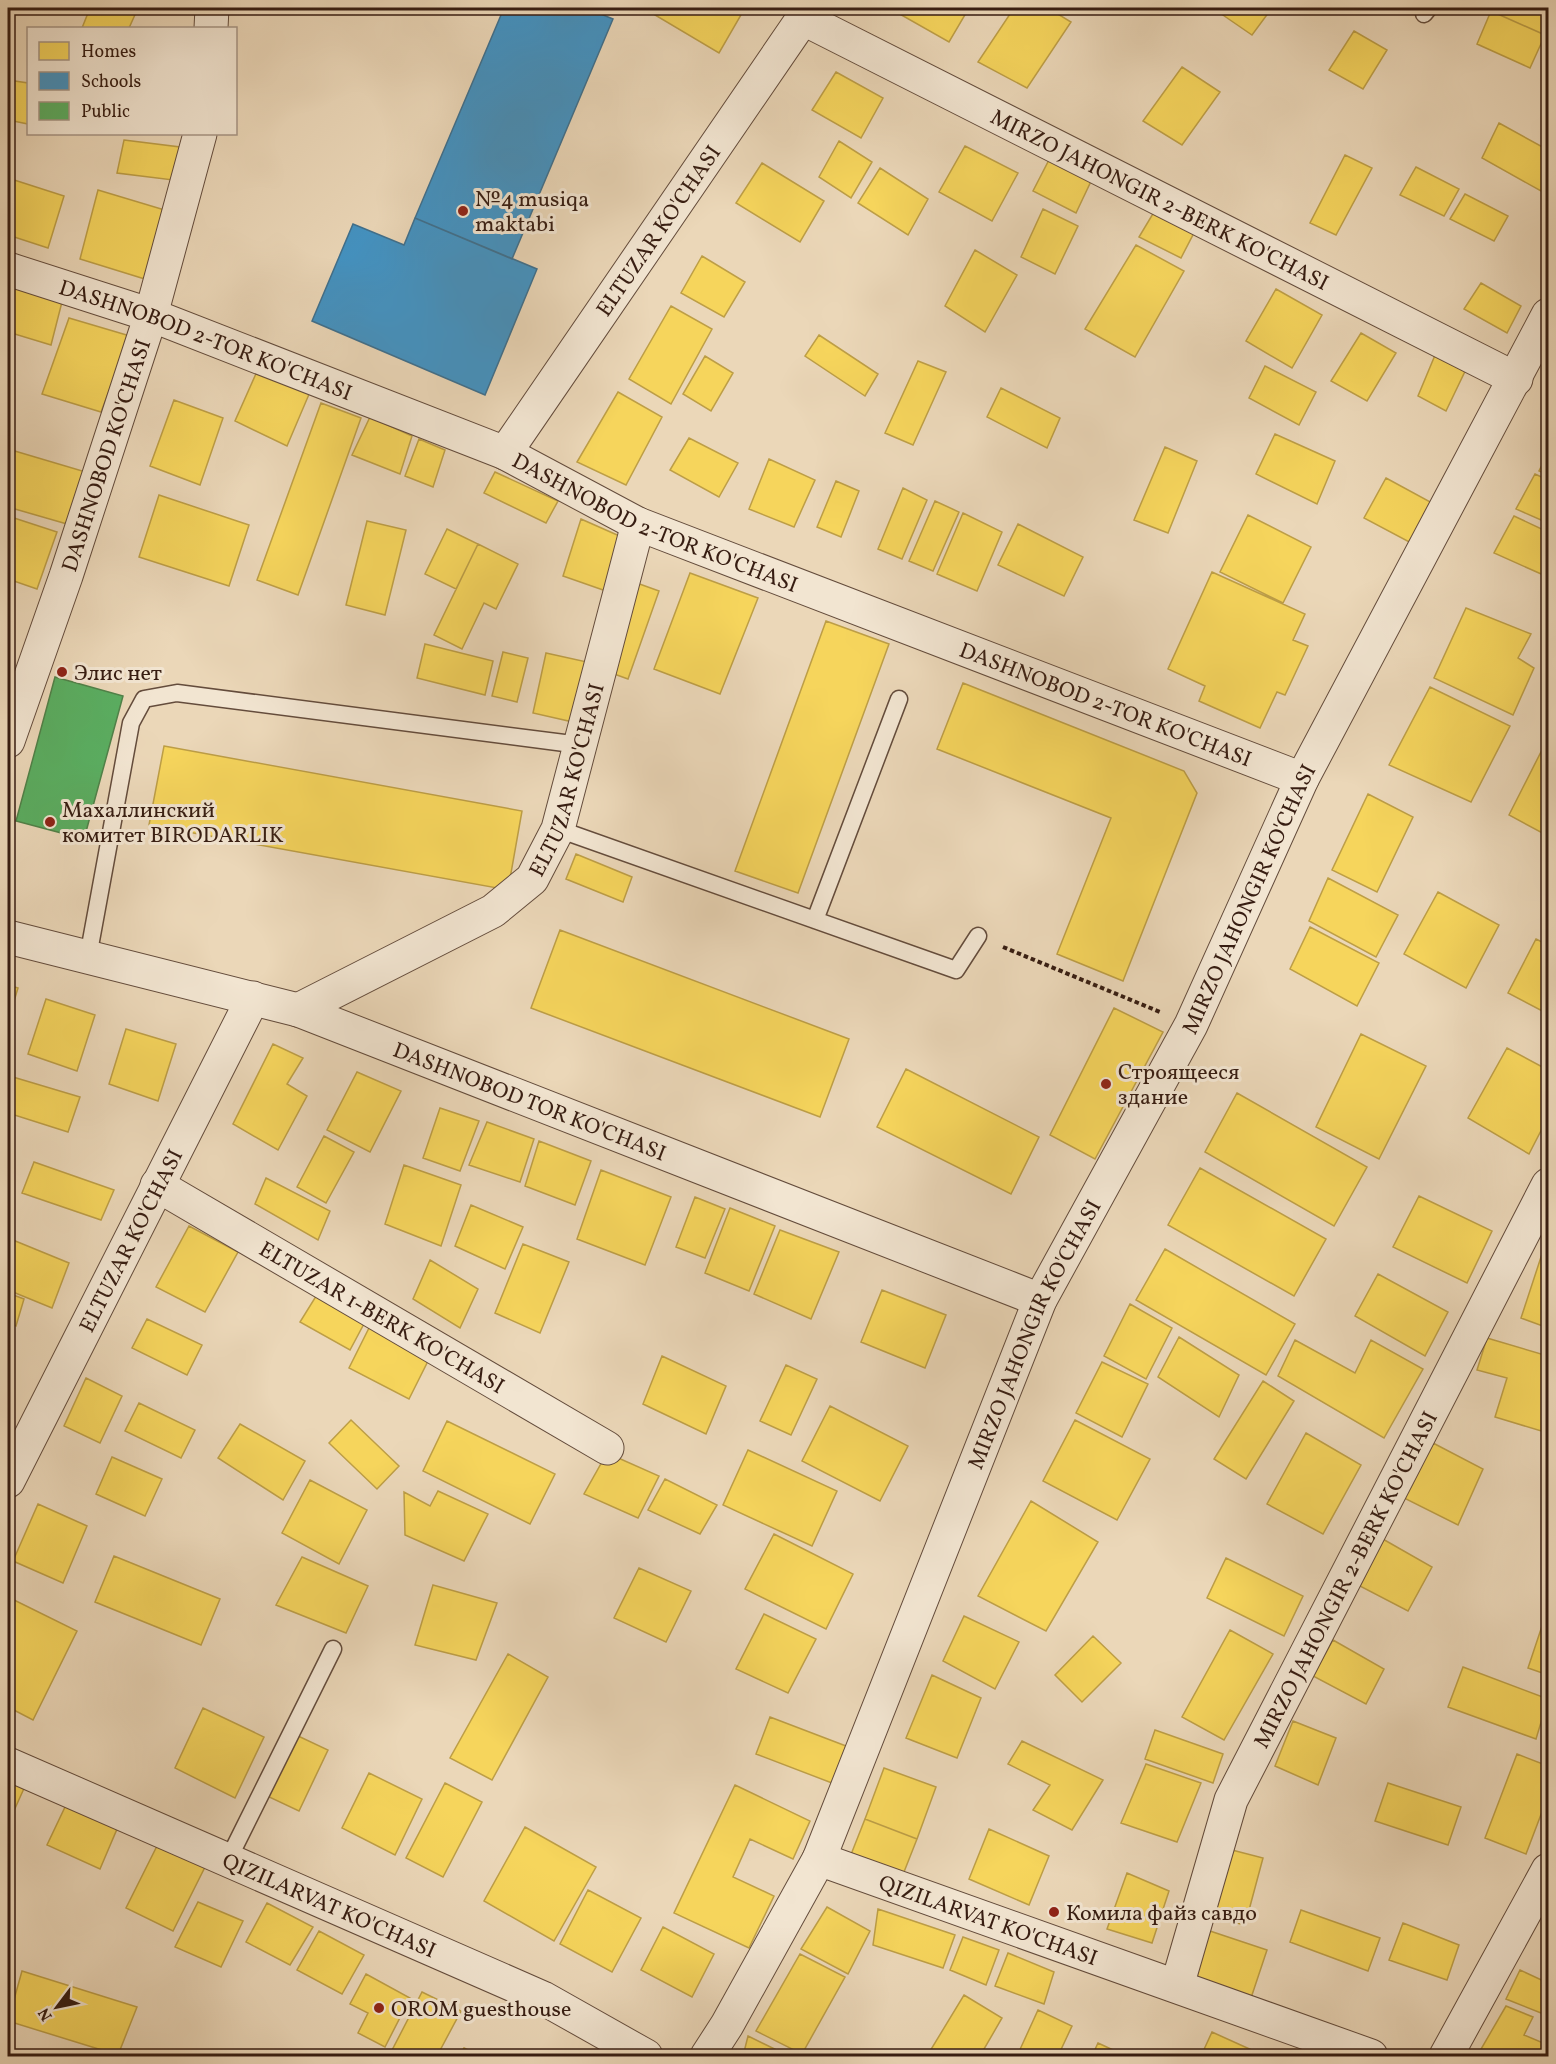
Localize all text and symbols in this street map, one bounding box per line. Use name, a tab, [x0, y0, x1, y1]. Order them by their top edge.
legend	[27, 27, 237, 135]
text: Homes	[81, 40, 136, 65]
text: Schools	[81, 70, 141, 95]
text: Public	[81, 100, 130, 125]
street label: MIRZO JAHONGIR 2-BERK KO'CHASI	[985, 103, 1333, 300]
street label: ELTUZAR KO'CHASI	[590, 140, 730, 324]
place label: №4 musiqa maktabi	[475, 185, 589, 241]
marker: №4 musiqa maktabi	[456, 204, 470, 218]
street label: DASHNOBOD 2-TOR KO'CHASI	[54, 273, 356, 410]
street label: DASHNOBOD KO'CHASI	[55, 335, 160, 576]
street label: DASHNOBOD 2-TOR KO'CHASI	[506, 446, 802, 602]
street label: DASHNOBOD 2-TOR KO'CHASI	[954, 636, 1255, 776]
place label: Элис нет	[74, 659, 162, 690]
marker: Элис нет	[55, 665, 69, 679]
street label: ELTUZAR KO'CHASI	[523, 680, 614, 883]
street label: MIRZO JAHONGIR KO'CHASI	[1176, 759, 1325, 1040]
place label: Махаллинский комитет BIRODARLIK	[62, 796, 284, 852]
marker: Махаллинский комитет BIRODARLIK	[43, 815, 57, 829]
street label: DASHNOBOD TOR KO'CHASI	[388, 1036, 670, 1170]
place label: Строящееся здание	[1118, 1058, 1240, 1114]
marker: Строящееся здание	[1099, 1077, 1113, 1091]
street label: ELTUZAR KO'CHASI	[73, 1144, 192, 1338]
street label: MIRZO JAHONGIR KO'CHASI	[962, 1195, 1110, 1475]
street label: ELTUZAR 1-BERK KO'CHASI	[252, 1235, 510, 1403]
street label: MIRZO JAHONGIR 2-BERK KO'CHASI	[1247, 1407, 1447, 1754]
street label: QIZILARVAT KO'CHASI	[217, 1847, 440, 1967]
street label: QIZILARVAT KO'CHASI	[874, 1869, 1101, 1975]
place label: Комила файз савдо	[1066, 1899, 1257, 1930]
marker: Комила файз савдо	[1047, 1905, 1061, 1919]
north arrow	[27, 1977, 87, 2037]
place label: OROM guesthouse	[391, 1995, 571, 2026]
marker: OROM guesthouse	[372, 2001, 386, 2015]
text: N	[33, 2003, 58, 2025]

